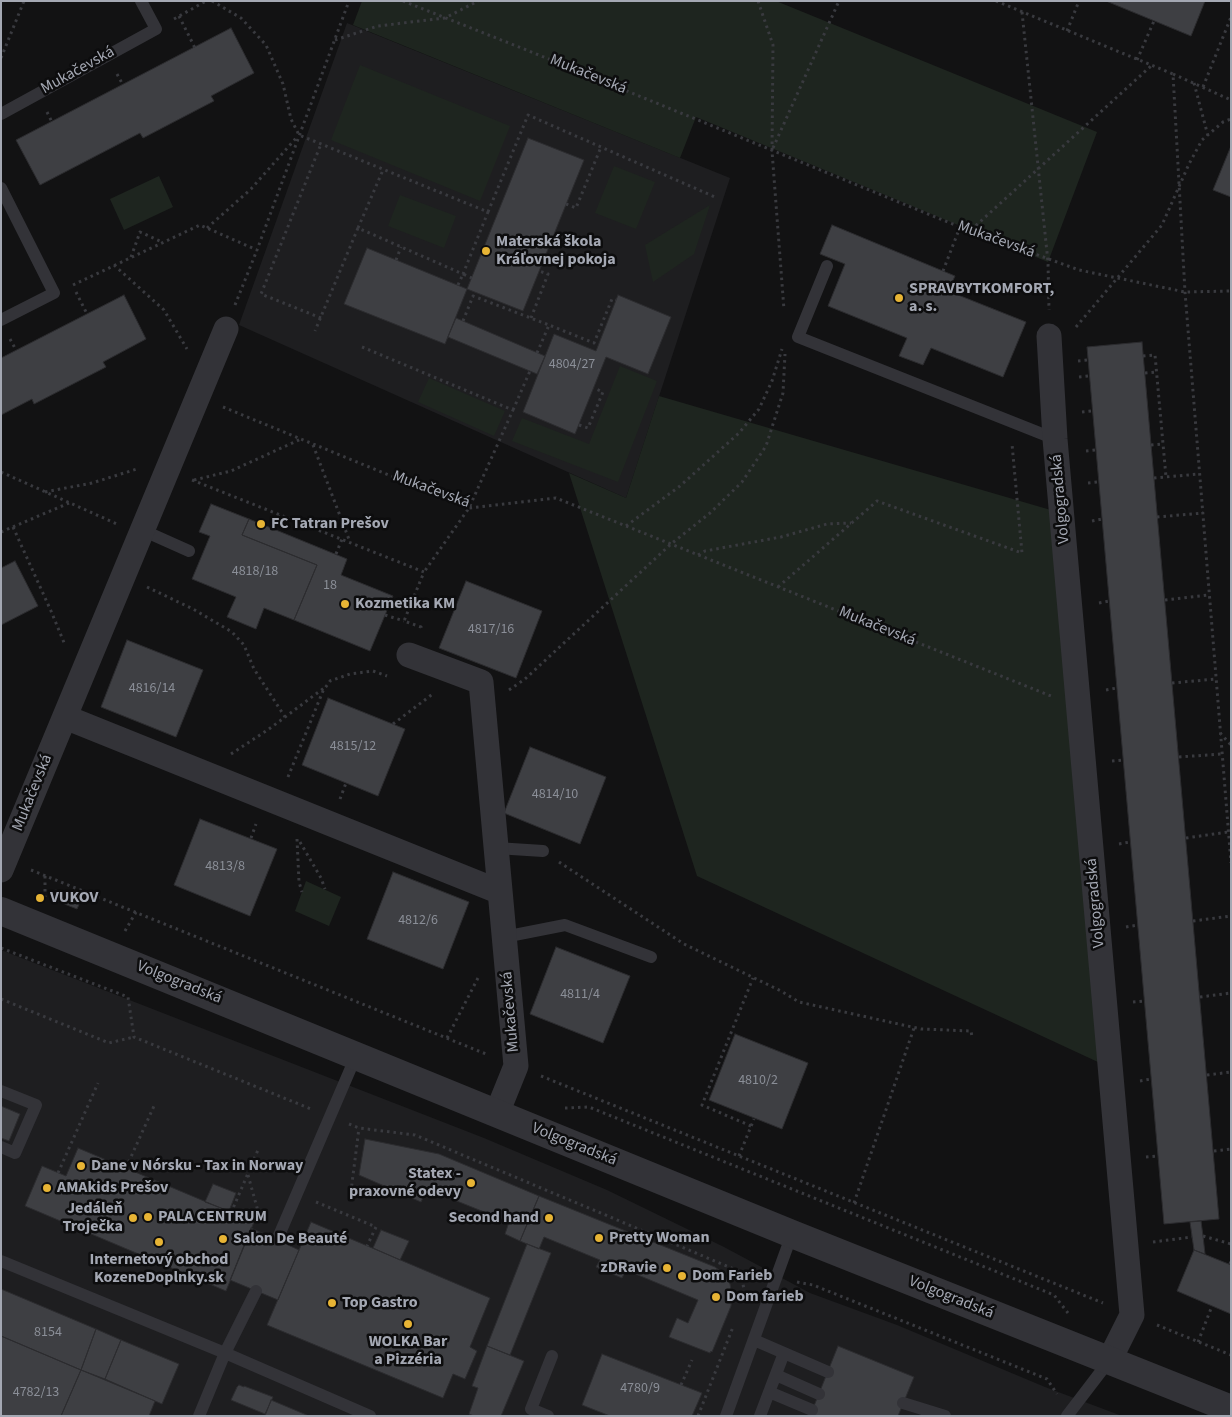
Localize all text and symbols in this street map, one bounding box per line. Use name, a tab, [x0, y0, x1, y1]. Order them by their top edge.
street label: Mukačevská	[38, 43, 118, 99]
street label: Mukačevská	[547, 51, 629, 99]
street label: Mukačevská	[955, 217, 1037, 263]
place label: Materská škola Kráľovnej pokoja	[496, 232, 616, 270]
marker: Materská škola Kráľovnej pokoja	[480, 245, 492, 257]
place label: SPRAVBYTKOMFORT, a. s.	[909, 279, 1054, 317]
marker: SPRAVBYTKOMFORT, a. s.	[893, 292, 905, 304]
house number: 4804/27	[549, 357, 595, 373]
street label: Volgogradská	[1048, 453, 1074, 545]
street label: Mukačevská	[390, 467, 472, 513]
place label: FC Tatran Prešov	[271, 514, 389, 534]
marker: FC Tatran Prešov	[255, 518, 267, 530]
house number: 4818/18	[232, 564, 278, 580]
house number: 18	[323, 578, 337, 594]
place label: Kozmetika KM	[355, 594, 455, 614]
marker: Kozmetika KM	[339, 598, 351, 610]
street label: Mukačevská	[836, 603, 918, 651]
house number: 4817/16	[468, 622, 514, 638]
house number: 4816/14	[129, 681, 175, 697]
house number: 4815/12	[330, 739, 376, 755]
street label: Mukačevská	[9, 752, 57, 834]
house number: 4814/10	[532, 787, 578, 803]
street label: Volgogradská	[1083, 857, 1109, 949]
house number: 4813/8	[205, 859, 245, 875]
place label: VUKOV	[50, 888, 98, 908]
marker: VUKOV	[34, 892, 46, 904]
house number: 4812/6	[398, 913, 438, 929]
street label: Volgogradská	[134, 957, 224, 1009]
street label: Mukačevská	[498, 971, 524, 1053]
house number: 4811/4	[560, 987, 600, 1003]
house number: 4810/2	[738, 1073, 778, 1089]
street label: Volgogradská	[529, 1119, 619, 1171]
place label: Dane v Nórsku - Tax in Norway	[91, 1156, 303, 1176]
marker: Dane v Nórsku - Tax in Norway	[75, 1160, 87, 1172]
place label: Statex - praxovné odevy	[349, 1164, 461, 1202]
marker: Statex - praxovné odevy	[465, 1177, 477, 1189]
place label: AMAkids Prešov	[57, 1178, 168, 1198]
marker: AMAkids Prešov	[41, 1182, 53, 1194]
place label: Jedáleň Troječka	[62, 1199, 123, 1237]
place label: PALA CENTRUM	[158, 1207, 267, 1227]
place label: Second hand	[448, 1208, 539, 1228]
marker: PALA CENTRUM	[142, 1211, 154, 1223]
marker: Jedáleň Troječka	[127, 1212, 139, 1224]
marker: Second hand	[543, 1212, 555, 1224]
place label: Pretty Woman	[609, 1228, 710, 1248]
place label: Salon De Beauté	[233, 1229, 347, 1249]
marker: Pretty Woman	[593, 1232, 605, 1244]
marker: Salon De Beauté	[217, 1233, 229, 1245]
marker: Internetový obchod KozeneDoplnky.sk	[153, 1236, 165, 1248]
place label: Internetový obchod KozeneDoplnky.sk	[90, 1250, 228, 1288]
place label: zDRavie	[600, 1258, 657, 1278]
marker: zDRavie	[661, 1262, 673, 1274]
place label: Dom Farieb	[692, 1266, 772, 1286]
marker: Dom Farieb	[676, 1270, 688, 1282]
street label: Volgogradská	[906, 1272, 996, 1324]
place label: Dom farieb	[726, 1287, 804, 1307]
marker: Dom farieb	[710, 1291, 722, 1303]
place label: Top Gastro	[342, 1293, 418, 1313]
marker: Top Gastro	[326, 1297, 338, 1309]
marker: WOLKA Bar a Pizzéria	[402, 1318, 414, 1330]
house number: 8154	[34, 1325, 62, 1341]
place label: WOLKA Bar a Pizzéria	[369, 1332, 447, 1370]
house number: 4780/9	[620, 1381, 660, 1397]
house number: 4782/13	[13, 1385, 59, 1401]

